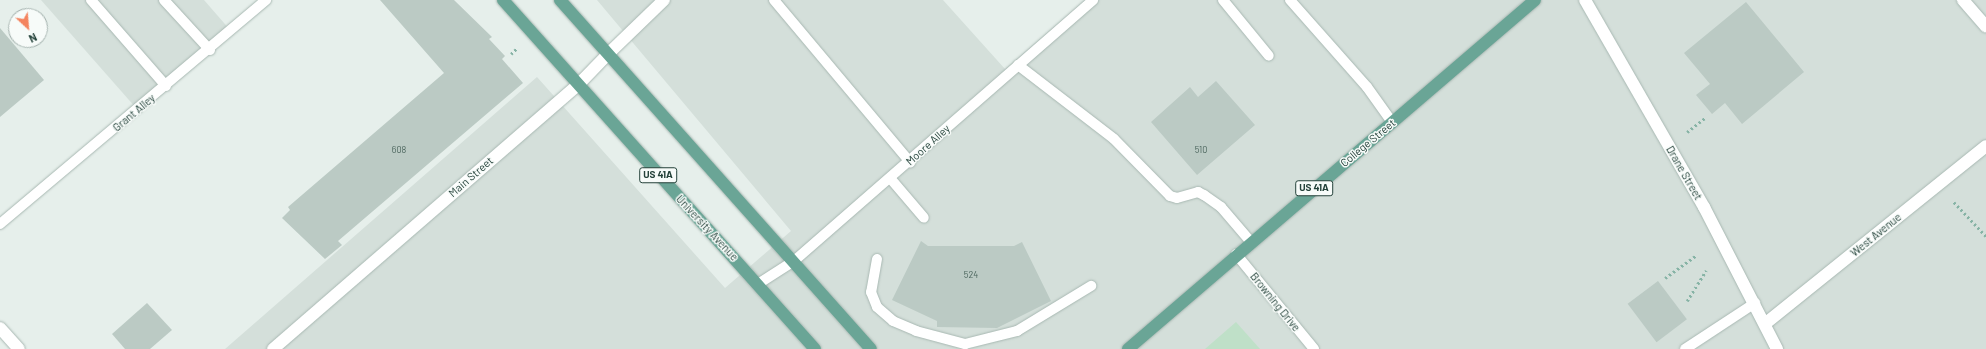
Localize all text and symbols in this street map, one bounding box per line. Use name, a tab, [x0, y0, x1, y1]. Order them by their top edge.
north arrow	[8, 8, 48, 48]
text: N	[27, 31, 39, 46]
street label: Grant Alley	[110, 92, 158, 134]
street label: College Street	[1338, 116, 1398, 170]
street label: Moore Alley	[903, 122, 953, 168]
street label: Drane Street	[1663, 144, 1705, 202]
house number: 608	[392, 145, 406, 155]
house number: 510	[1195, 145, 1207, 155]
street label: Main Street	[446, 154, 496, 200]
road number: US 41A	[639, 167, 677, 183]
road number: US 41A	[1295, 180, 1333, 196]
street label: University Avenue	[673, 192, 741, 264]
street label: West Avenue	[1848, 211, 1904, 259]
house number: 524	[964, 270, 978, 280]
street label: Browning Drive	[1247, 270, 1303, 334]

